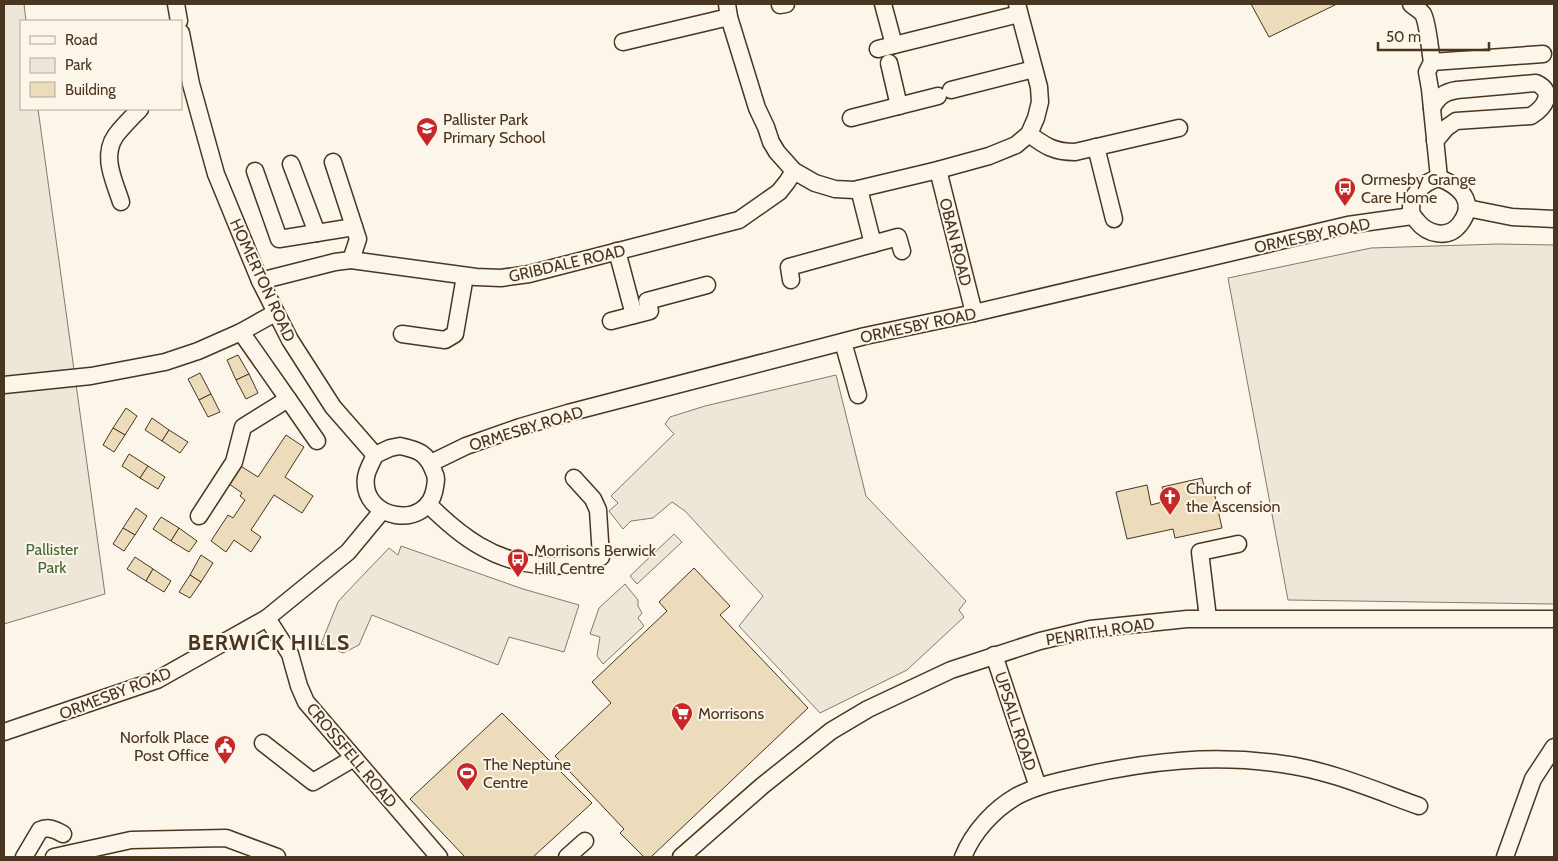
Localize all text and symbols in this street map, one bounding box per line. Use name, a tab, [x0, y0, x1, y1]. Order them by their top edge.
legend	[20, 20, 182, 110]
scale bar	[1378, 20, 1489, 52]
text: 50 m	[1386, 28, 1421, 46]
text: Road	[65, 31, 98, 49]
text: Park	[65, 56, 92, 74]
text: Building	[65, 81, 116, 99]
place label: Pallister Park Primary School	[443, 110, 546, 147]
school or university icon: Pallister Park Primary School	[415, 116, 439, 147]
place label: Ormesby Grange Care Home	[1361, 170, 1476, 207]
bus stop icon: Ormesby Grange Care Home	[1333, 176, 1357, 207]
street label: OBAN ROAD	[935, 196, 976, 288]
street label: ORMESBY ROAD	[1252, 214, 1372, 257]
street label: HOMERTON ROAD	[226, 216, 299, 345]
street label: GRIBDALE ROAD	[507, 241, 627, 286]
street label: ORMESBY ROAD	[858, 304, 978, 347]
street label: ORMESBY ROAD	[467, 402, 585, 455]
place label: Church of the Ascension	[1186, 479, 1280, 516]
church icon: Church of the Ascension	[1158, 485, 1182, 516]
park label: Pallister Park	[26, 540, 79, 577]
place label: Morrisons Berwick Hill Centre	[534, 541, 657, 578]
bus stop icon: Morrisons Berwick Hill Centre	[506, 547, 530, 578]
street label: PENRITH ROAD	[1044, 614, 1156, 649]
district label: BERWICK HILLS	[188, 630, 350, 655]
street label: ORMESBY ROAD	[57, 663, 174, 724]
street label: UPSALL ROAD	[991, 669, 1040, 773]
street label: CROSSFELL ROAD	[302, 699, 401, 811]
supermarket icon: Morrisons	[670, 701, 694, 732]
place label: Morrisons	[698, 704, 764, 723]
place label: Norfolk Place Post Office	[120, 728, 209, 765]
public building icon: Norfolk Place Post Office	[213, 734, 237, 765]
place label: The Neptune Centre	[483, 755, 571, 792]
sports icon: The Neptune Centre	[455, 761, 479, 792]

